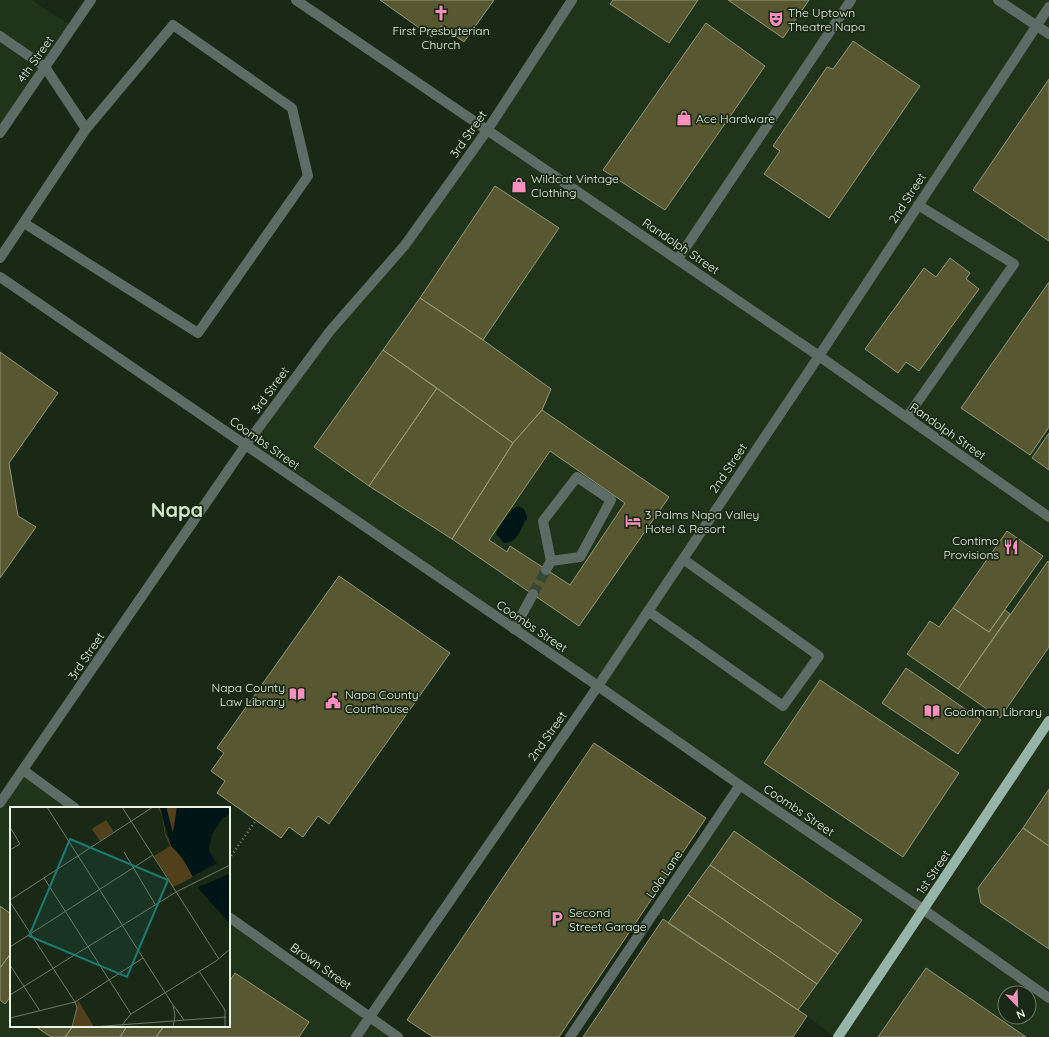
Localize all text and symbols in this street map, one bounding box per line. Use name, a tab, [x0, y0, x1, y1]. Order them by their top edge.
church icon: First Presbyterian Church	[432, 4, 450, 22]
place label: The Uptown Theatre Napa	[788, 5, 865, 34]
theatre icon: The Uptown Theatre Napa	[767, 10, 785, 28]
place label: First Presbyterian Church	[392, 23, 490, 52]
street label: 4th Street	[14, 33, 56, 85]
street label: 3rd Street	[446, 108, 490, 160]
shop icon: Ace Hardware	[675, 109, 693, 127]
place label: Ace Hardware	[696, 111, 775, 126]
street label: 2nd Street	[885, 170, 929, 226]
place label: Wildcat Vintage Clothing	[531, 171, 619, 200]
shop icon: Wildcat Vintage Clothing	[510, 176, 528, 194]
street label: Randolph Street	[640, 215, 722, 277]
street label: 3rd Street	[248, 364, 292, 416]
street label: Randolph Street	[907, 399, 989, 463]
street label: Coombs Street	[227, 413, 303, 473]
street label: 2nd Street	[706, 440, 750, 496]
district label: Napa	[151, 497, 203, 522]
place label: 3 Palms Napa Valley Hotel & Resort	[645, 507, 759, 536]
hotel icon: 3 Palms Napa Valley Hotel & Resort	[624, 512, 642, 530]
place label: Contimo Provisions	[943, 533, 999, 562]
restaurant icon: Contimo Provisions	[1002, 538, 1020, 556]
street label: Coombs Street	[494, 597, 570, 655]
street label: 3rd Street	[65, 629, 107, 683]
place label: Napa County Law Library	[211, 680, 285, 709]
library icon: Napa County Law Library	[288, 685, 306, 703]
place label: Napa County Courthouse	[345, 687, 419, 716]
public building icon: Napa County Courthouse	[324, 692, 342, 710]
library icon: Goodman Library	[923, 702, 941, 720]
place label: Goodman Library	[944, 704, 1042, 719]
street label: 2nd Street	[525, 708, 569, 764]
street label: Coombs Street	[761, 781, 837, 839]
inset map	[10, 807, 230, 1027]
street label: Lola Lane	[643, 847, 686, 901]
street label: 1st Street	[913, 847, 953, 897]
place label: Second Street Garage	[569, 905, 647, 934]
parking icon: Second Street Garage	[548, 910, 566, 928]
street label: Brown Street	[287, 939, 355, 993]
north arrow	[997, 985, 1037, 1025]
text: N	[1014, 1006, 1027, 1022]

